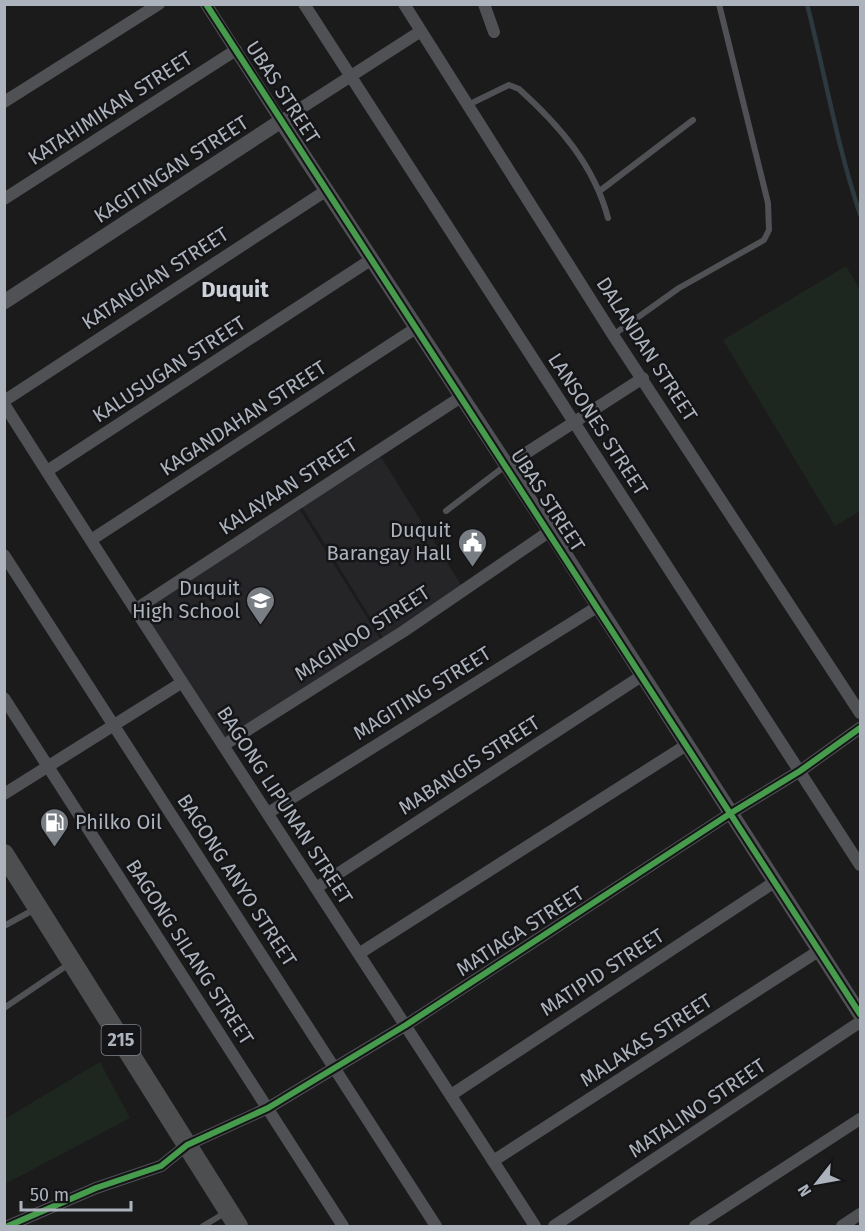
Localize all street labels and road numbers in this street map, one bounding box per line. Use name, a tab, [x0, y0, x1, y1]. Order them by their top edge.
street label: UBAS STREET	[241, 36, 325, 148]
street label: KATAHIMIKAN STREET	[23, 46, 197, 170]
street label: KAGITINGAN STREET	[89, 110, 253, 228]
street label: KATANGIAN STREET	[77, 221, 233, 334]
street label: DALANDAN STREET	[591, 272, 703, 426]
street label: KALUSUGAN STREET	[88, 310, 251, 427]
street label: LANSONES STREET	[543, 348, 653, 500]
street label: KAGANDAHAN STREET	[155, 355, 331, 481]
street label: KALAYAAN STREET	[214, 432, 362, 540]
street label: UBAS STREET	[506, 444, 590, 556]
street label: MAGINOO STREET	[290, 580, 435, 686]
street label: MAGITING STREET	[349, 641, 496, 745]
street label: BAGONG LIPUNAN STREET	[212, 702, 358, 909]
street label: MABANGIS STREET	[394, 710, 545, 820]
street label: BAGONG ANYO STREET	[172, 789, 302, 971]
street label: BAGONG SILANG STREET	[121, 855, 259, 1050]
street label: MATIAGA STREET	[452, 880, 589, 981]
street label: MATIPID STREET	[536, 923, 669, 1021]
street label: MALAKAS STREET	[576, 988, 717, 1092]
road number: 215	[102, 1025, 140, 1055]
street label: MATALINO STREET	[624, 1053, 771, 1163]

